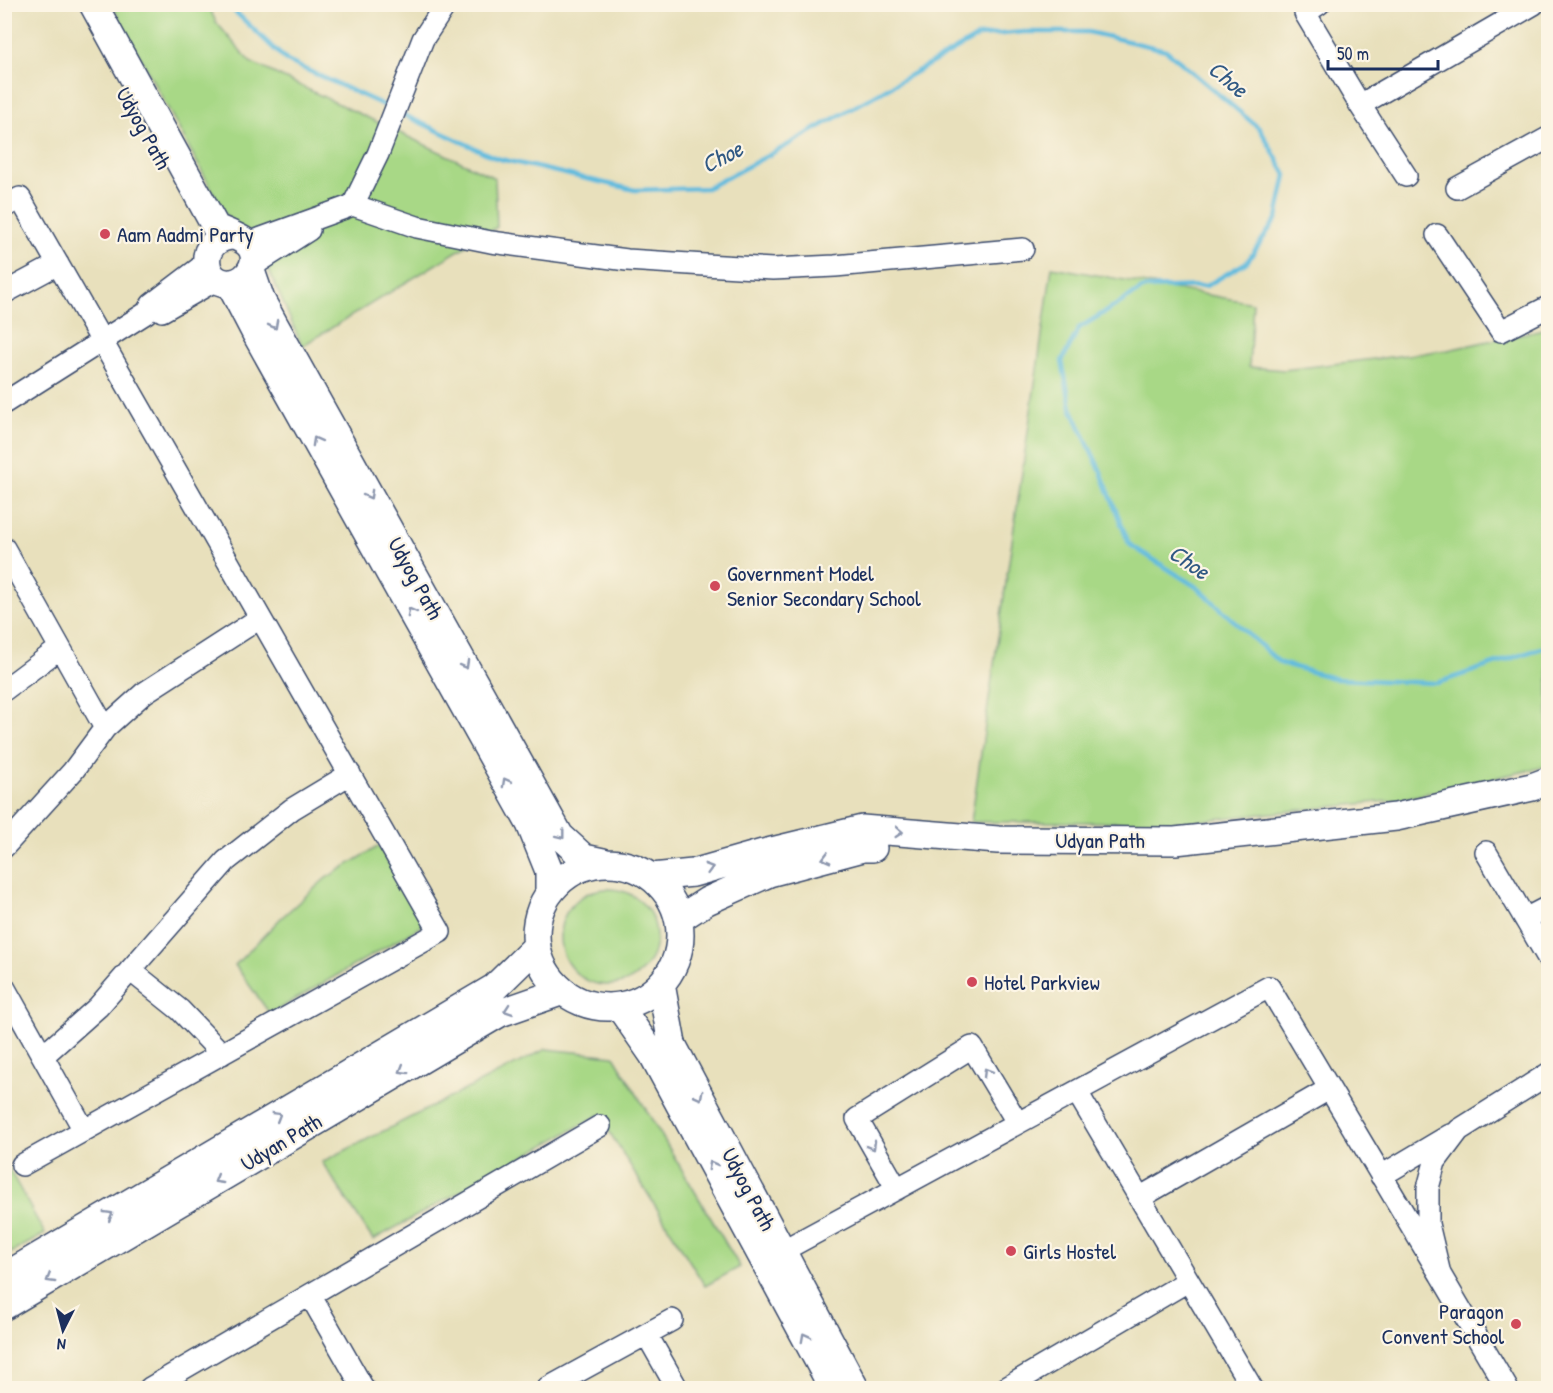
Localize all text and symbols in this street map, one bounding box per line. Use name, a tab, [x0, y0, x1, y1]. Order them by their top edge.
scale bar	[1328, 33, 1438, 71]
text: 50 m	[1337, 41, 1369, 66]
water label: Choe	[1202, 52, 1256, 105]
street label: Udyog Path	[109, 81, 179, 175]
water label: Choe	[695, 132, 749, 180]
place label: Aam Aadmi Party	[117, 219, 254, 249]
marker: Aam Aadmi Party	[98, 227, 112, 241]
one-way arrow	[267, 319, 278, 329]
one-way arrow	[311, 437, 323, 447]
one-way arrow	[362, 489, 374, 499]
street label: Udyog Path	[381, 531, 451, 625]
water label: Choe	[1163, 536, 1217, 587]
place label: Government Model Senior Secondary School	[727, 558, 921, 613]
marker: Government Model Senior Secondary School	[708, 579, 722, 593]
one-way arrow	[407, 607, 418, 618]
one-way arrow	[457, 659, 469, 669]
one-way arrow	[502, 778, 513, 788]
one-way arrow	[895, 825, 904, 838]
street label: Udyan Path	[1055, 825, 1145, 855]
one-way arrow	[554, 828, 565, 839]
one-way arrow	[821, 850, 831, 863]
one-way arrow	[703, 863, 714, 875]
place label: Hotel Parkview	[984, 967, 1100, 997]
marker: Hotel Parkview	[965, 975, 979, 989]
one-way arrow	[503, 1003, 514, 1016]
one-way arrow	[399, 1062, 409, 1074]
one-way arrow	[982, 1068, 994, 1078]
one-way arrow	[692, 1090, 704, 1101]
street label: Udyan Path	[235, 1106, 327, 1178]
one-way arrow	[271, 1112, 281, 1124]
one-way arrow	[865, 1140, 876, 1150]
street label: Udyog Path	[715, 1142, 783, 1236]
one-way arrow	[708, 1161, 719, 1172]
one-way arrow	[214, 1172, 224, 1184]
one-way arrow	[103, 1211, 113, 1223]
place label: Girls Hostel	[1023, 1236, 1116, 1266]
marker: Girls Hostel	[1004, 1244, 1018, 1258]
one-way arrow	[46, 1271, 56, 1283]
place label: Paragon Convent School	[1382, 1296, 1504, 1351]
north arrow	[33, 1300, 93, 1360]
marker: Paragon Convent School	[1509, 1317, 1523, 1331]
text: N	[56, 1333, 67, 1356]
one-way arrow	[801, 1333, 812, 1343]

